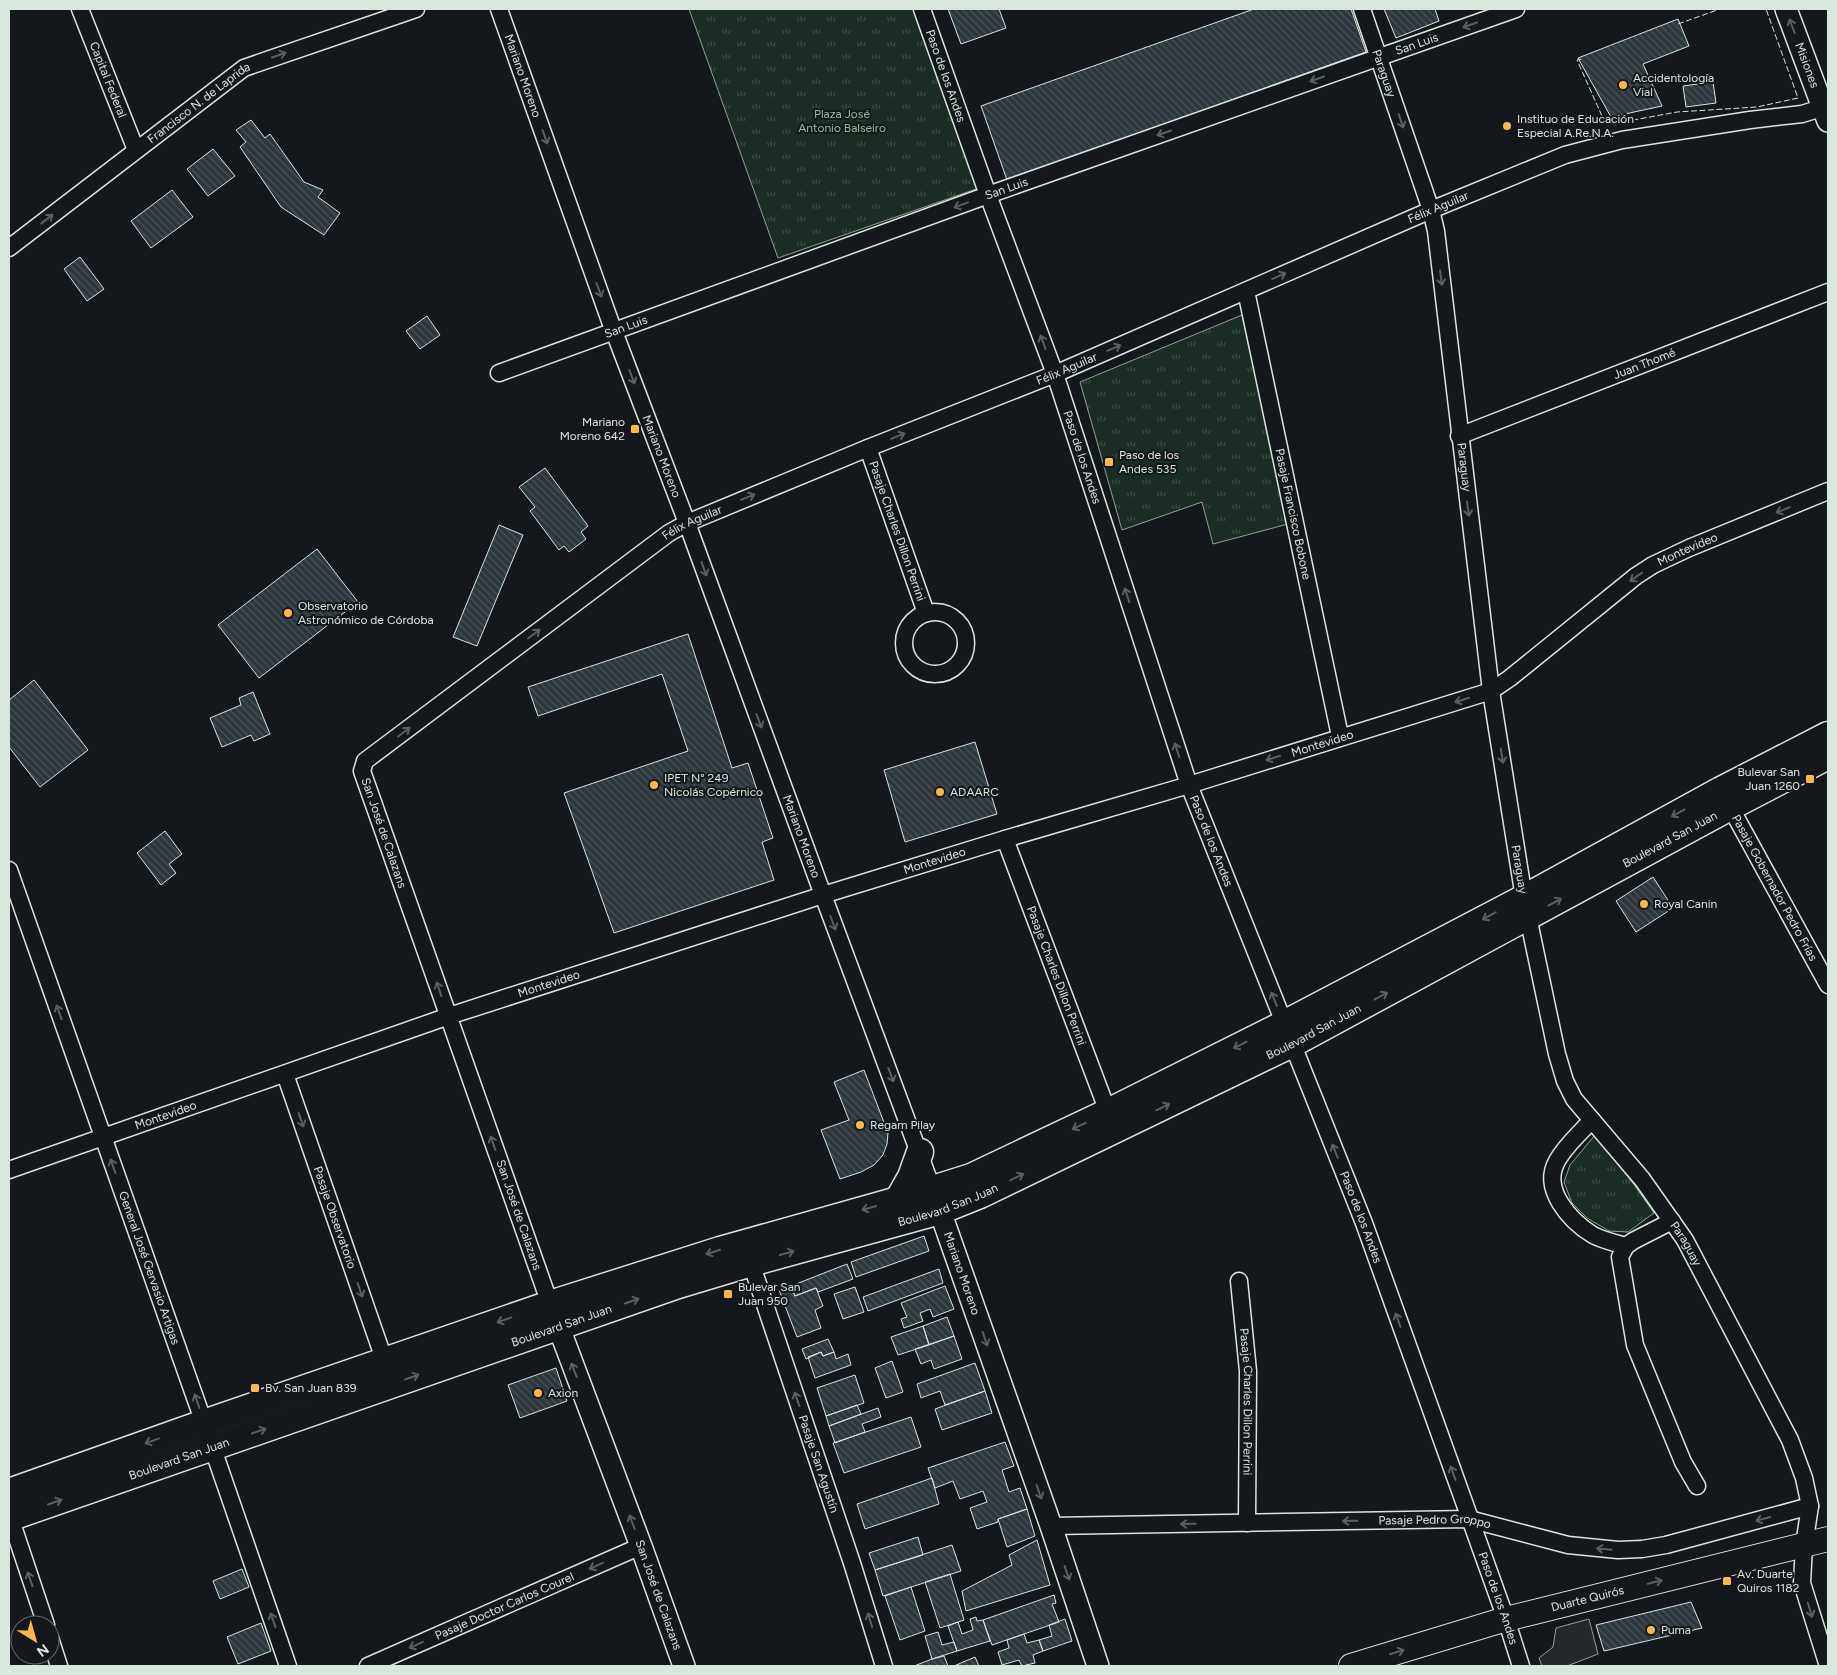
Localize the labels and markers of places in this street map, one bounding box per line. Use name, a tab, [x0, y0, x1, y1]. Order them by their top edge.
place label: Accidentología Vial	[1633, 71, 1714, 99]
marker: Accidentología Vial	[1617, 79, 1629, 91]
place label: Instituo de Educación Especial A.Re.N.A.	[1517, 112, 1634, 140]
marker: Instituo de Educación Especial A.Re.N.A.	[1501, 120, 1513, 132]
place label: Mariano Moreno 642	[560, 415, 625, 443]
marker: Mariano Moreno 642	[629, 423, 641, 435]
place label: Paso de los Andes 535	[1119, 448, 1180, 476]
marker: Paso de los Andes 535	[1103, 456, 1115, 468]
place label: Observatorio Astronómico de Córdoba	[298, 599, 434, 627]
marker: Observatorio Astronómico de Córdoba	[282, 607, 294, 619]
place label: Bulevar San Juan 1260	[1738, 765, 1800, 793]
place label: IPET N° 249 Nicolás Copérnico	[664, 771, 763, 799]
marker: Bulevar San Juan 1260	[1804, 773, 1816, 785]
marker: IPET N° 249 Nicolás Copérnico	[648, 779, 660, 791]
place label: ADAARC	[950, 785, 999, 799]
marker: ADAARC	[934, 786, 946, 798]
place label: Royal Canin	[1654, 897, 1717, 911]
marker: Royal Canin	[1638, 898, 1650, 910]
place label: Regam Pilay	[870, 1118, 936, 1132]
marker: Regam Pilay	[854, 1119, 866, 1131]
place label: Bulevar San Juan 950	[738, 1280, 801, 1308]
marker: Bulevar San Juan 950	[722, 1288, 734, 1300]
place label: Bv. San Juan 839	[265, 1381, 357, 1395]
marker: Bv. San Juan 839	[249, 1382, 261, 1394]
place label: Axion	[548, 1386, 579, 1400]
marker: Axion	[532, 1387, 544, 1399]
place label: Av. Duarte Quiros 1182	[1737, 1567, 1799, 1595]
marker: Av. Duarte Quiros 1182	[1721, 1575, 1733, 1587]
place label: Puma	[1661, 1623, 1691, 1637]
marker: Puma	[1645, 1624, 1657, 1636]

